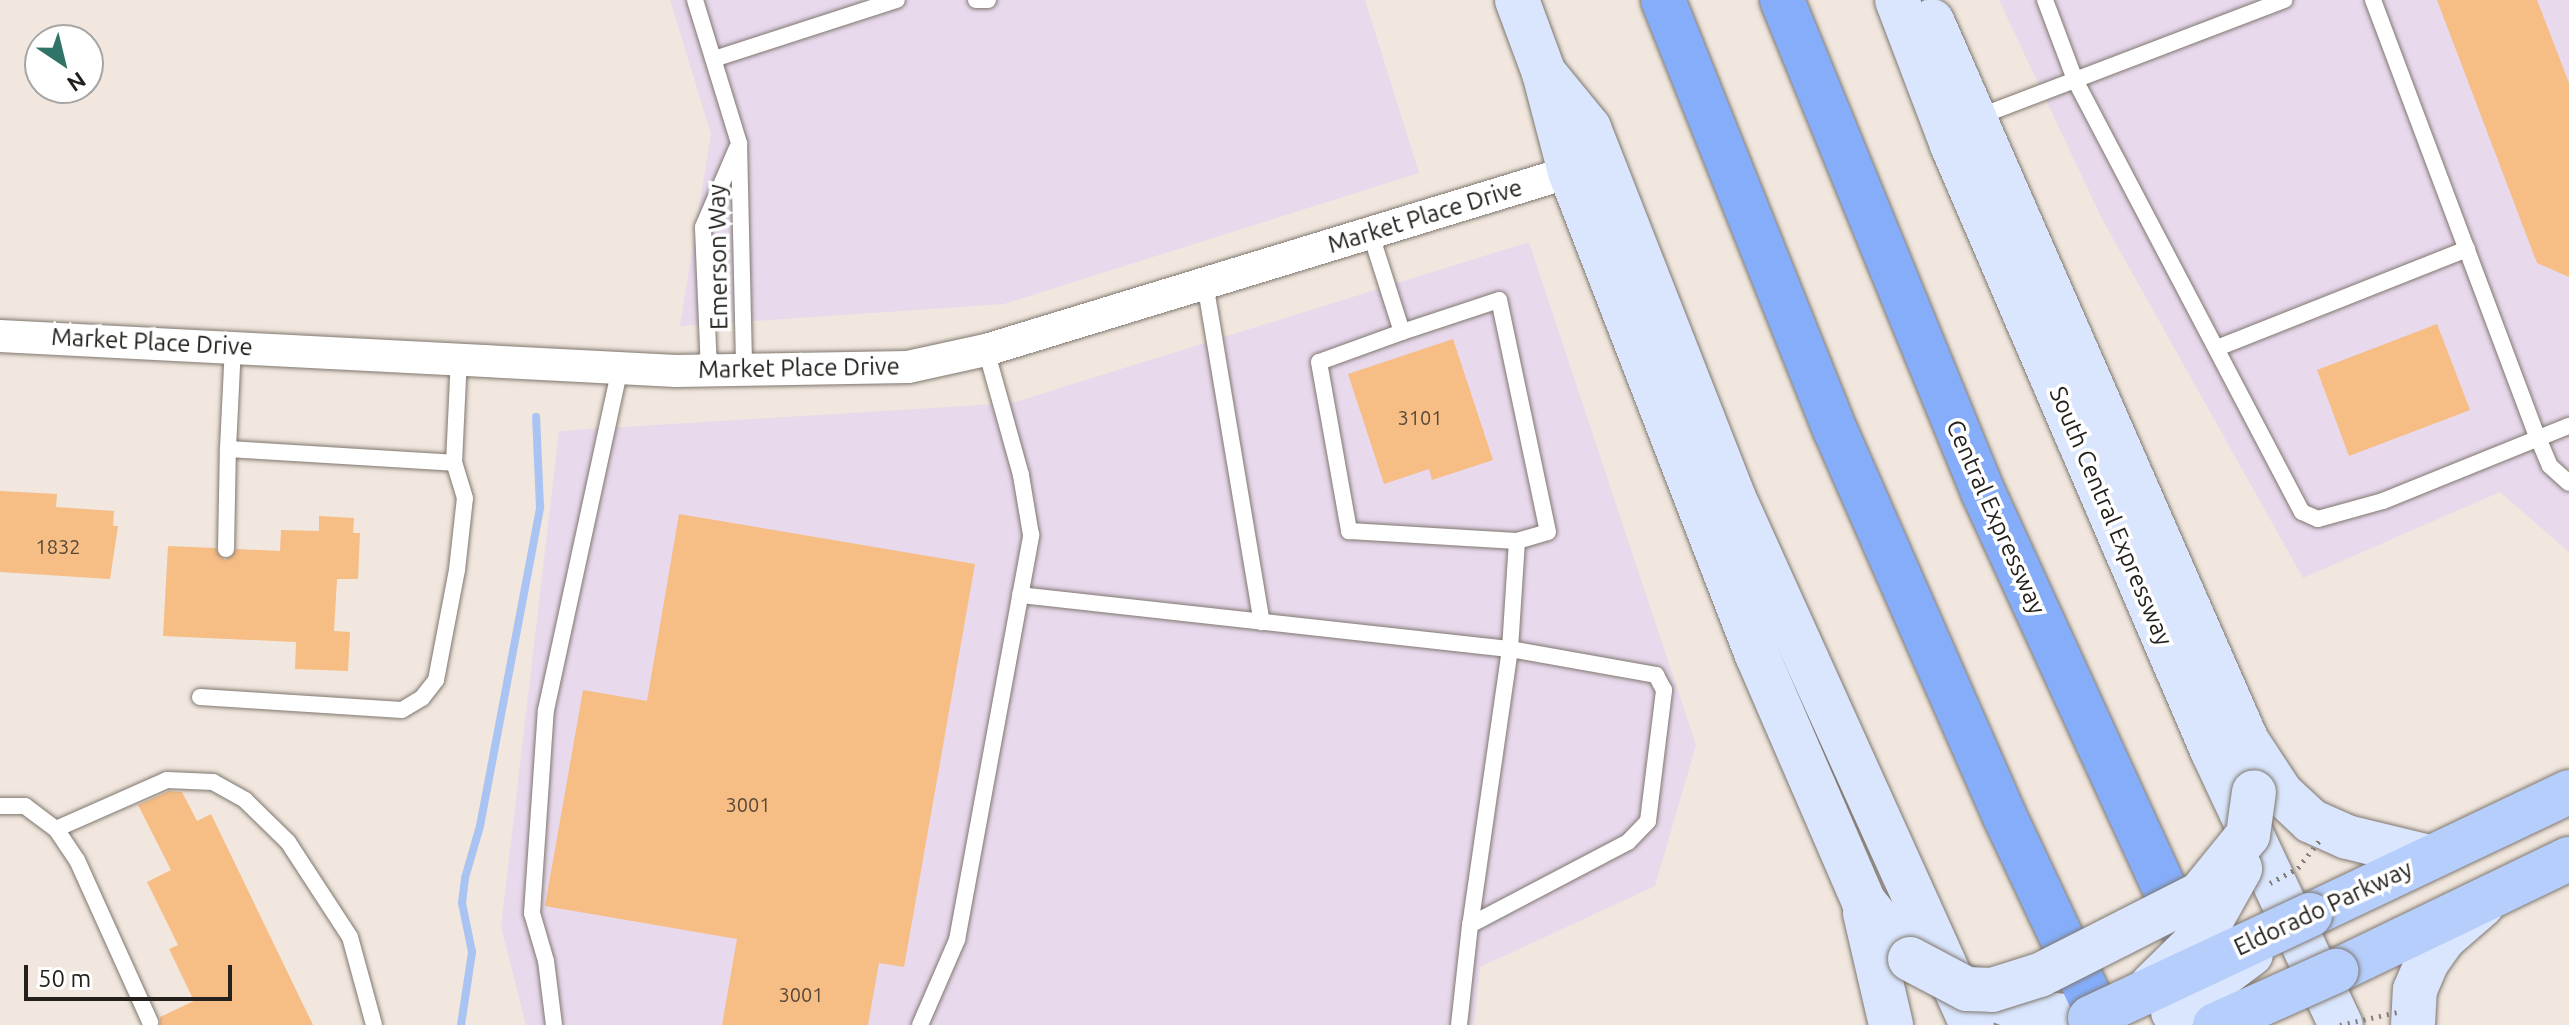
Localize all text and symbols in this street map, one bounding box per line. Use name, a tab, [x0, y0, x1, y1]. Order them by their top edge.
north arrow	[24, 24, 104, 104]
text: N	[63, 67, 91, 97]
street label: Market Place Drive	[1324, 173, 1526, 259]
street label: Emerson Way	[702, 184, 734, 330]
street label: Market Place Drive	[51, 322, 253, 362]
street label: Market Place Drive	[698, 352, 900, 384]
street label: South Central Expressway	[2043, 382, 2179, 650]
house number: 3101	[1397, 405, 1443, 429]
street label: Central Expressway	[1940, 415, 2052, 619]
house number: 1832	[35, 534, 81, 558]
house number: 3001	[725, 792, 771, 816]
street label: Eldorado Parkway	[2229, 854, 2417, 962]
scale bar	[28, 949, 236, 999]
text: 50 m	[38, 965, 91, 992]
house number: 3001	[778, 982, 824, 1006]

